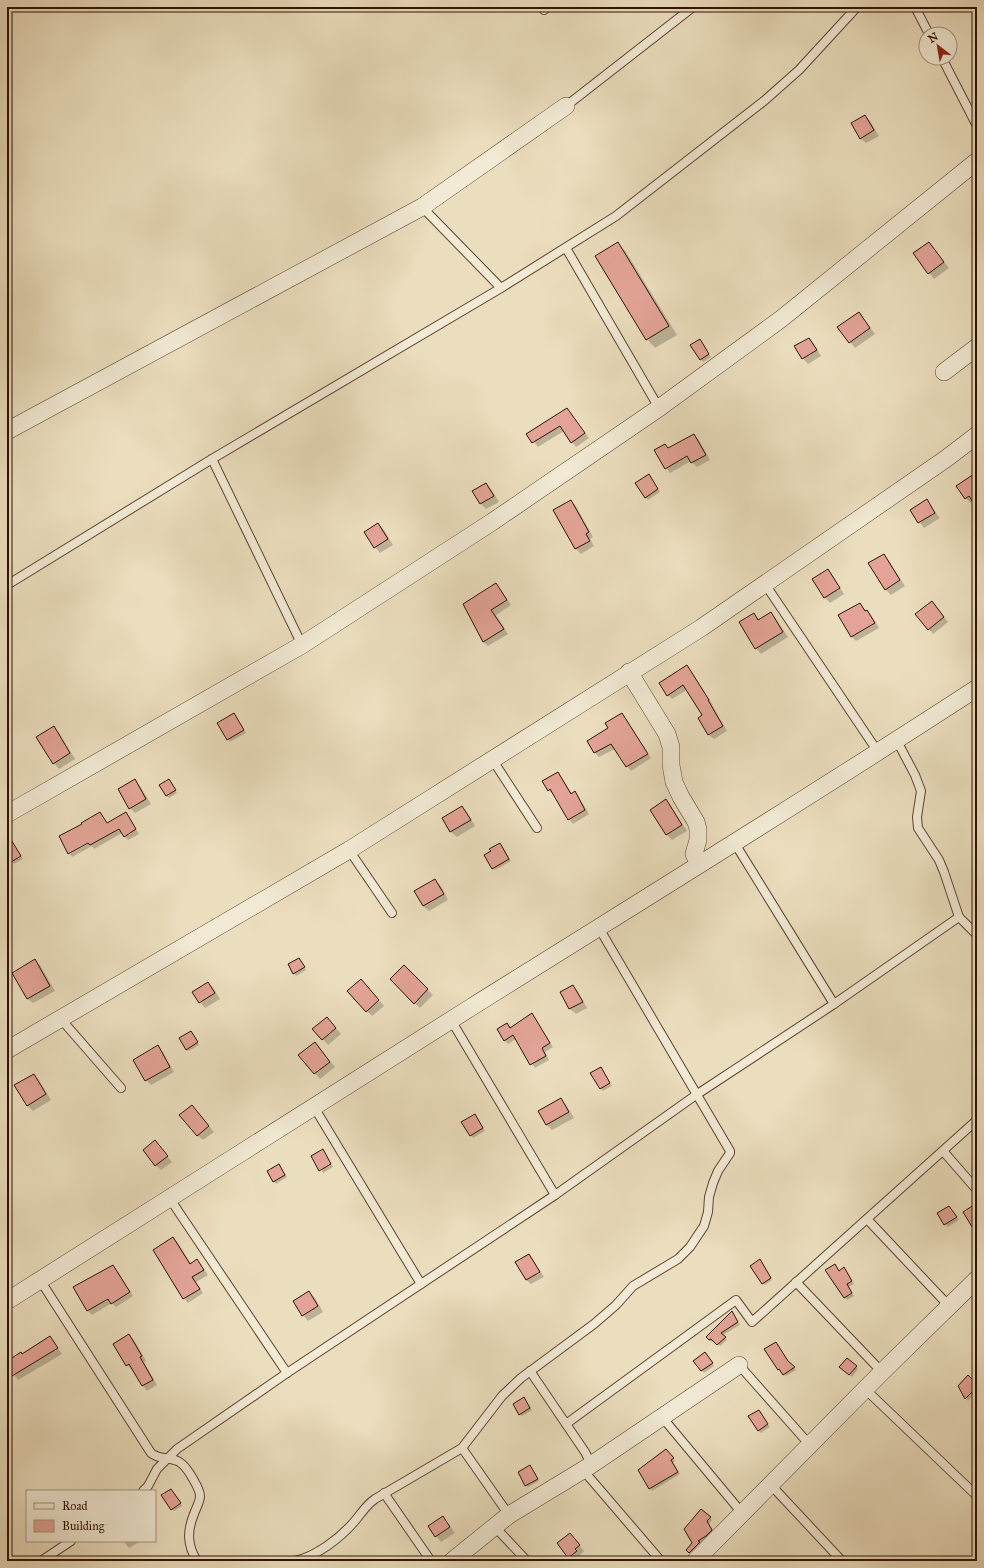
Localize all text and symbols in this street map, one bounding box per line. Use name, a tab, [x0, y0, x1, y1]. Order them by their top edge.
north arrow	[918, 26, 958, 66]
text: N	[926, 30, 941, 46]
legend	[26, 1490, 156, 1542]
text: Road	[62, 1499, 88, 1513]
text: Building	[62, 1519, 105, 1534]

